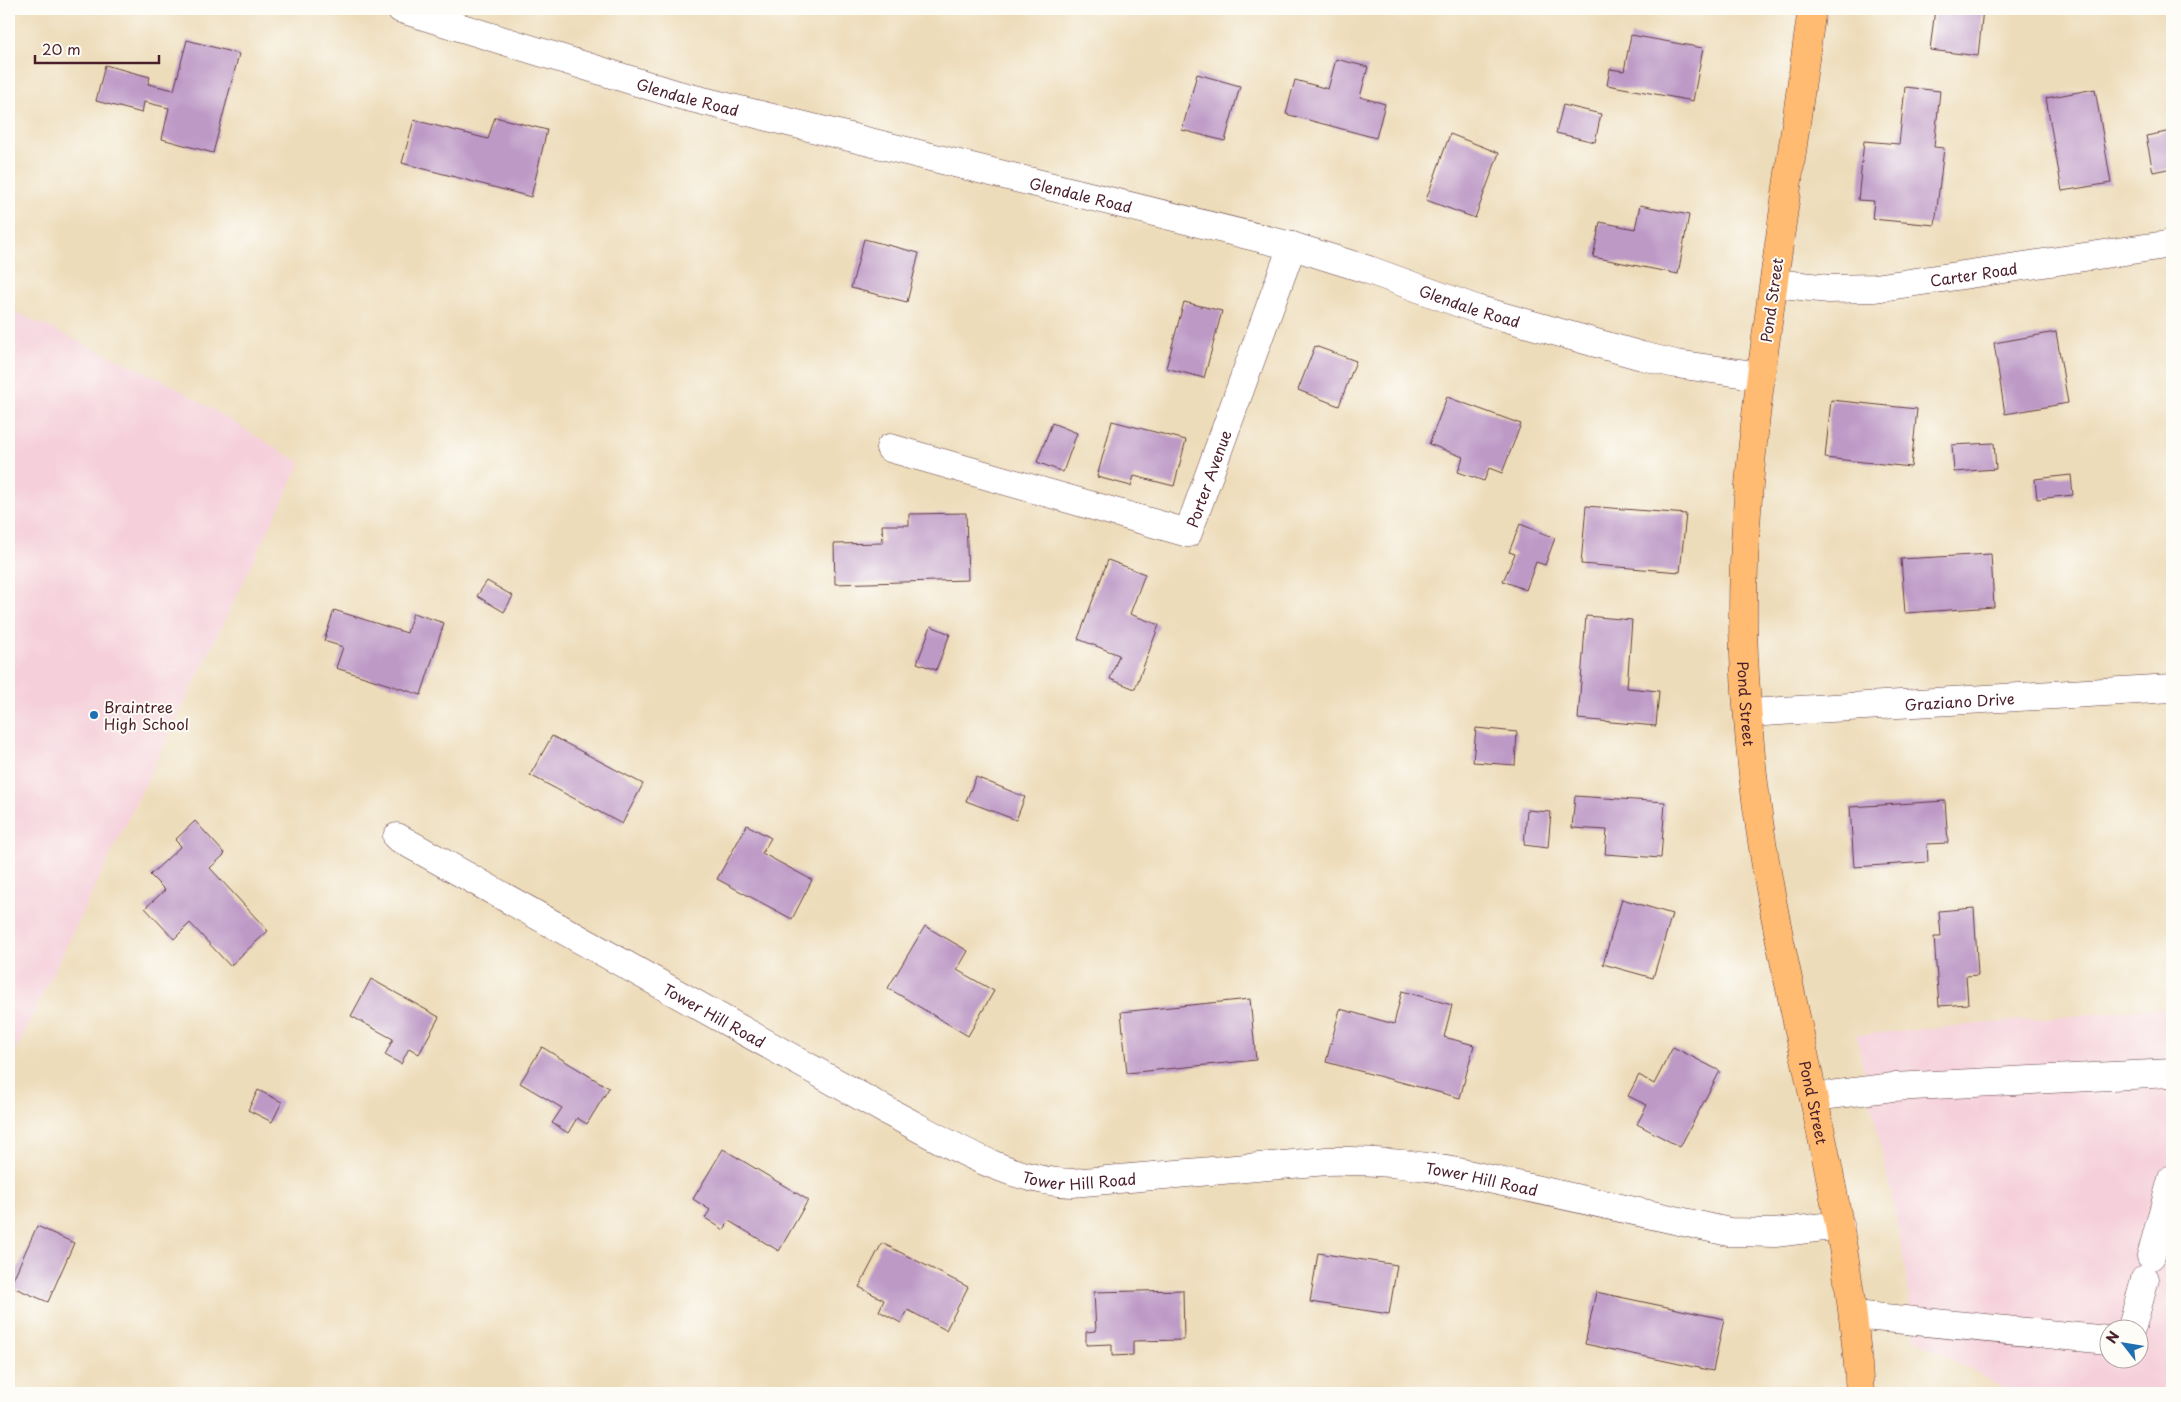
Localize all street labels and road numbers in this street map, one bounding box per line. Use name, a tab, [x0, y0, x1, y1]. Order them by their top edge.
street label: Glendale Road	[634, 71, 742, 121]
street label: Glendale Road	[1027, 170, 1135, 218]
street label: Pond Street	[1754, 256, 1788, 344]
street label: Carter Road	[1928, 256, 2019, 291]
street label: Glendale Road	[1416, 278, 1523, 333]
street label: Porter Avenue	[1180, 426, 1236, 530]
street label: Pond Street	[1733, 661, 1762, 747]
street label: Graziano Drive	[1904, 686, 2015, 715]
street label: Tower Hill Road	[659, 977, 770, 1052]
street label: Pond Street	[1794, 1058, 1835, 1146]
street label: Tower Hill Road	[1424, 1155, 1540, 1201]
street label: Tower Hill Road	[1020, 1164, 1137, 1195]

